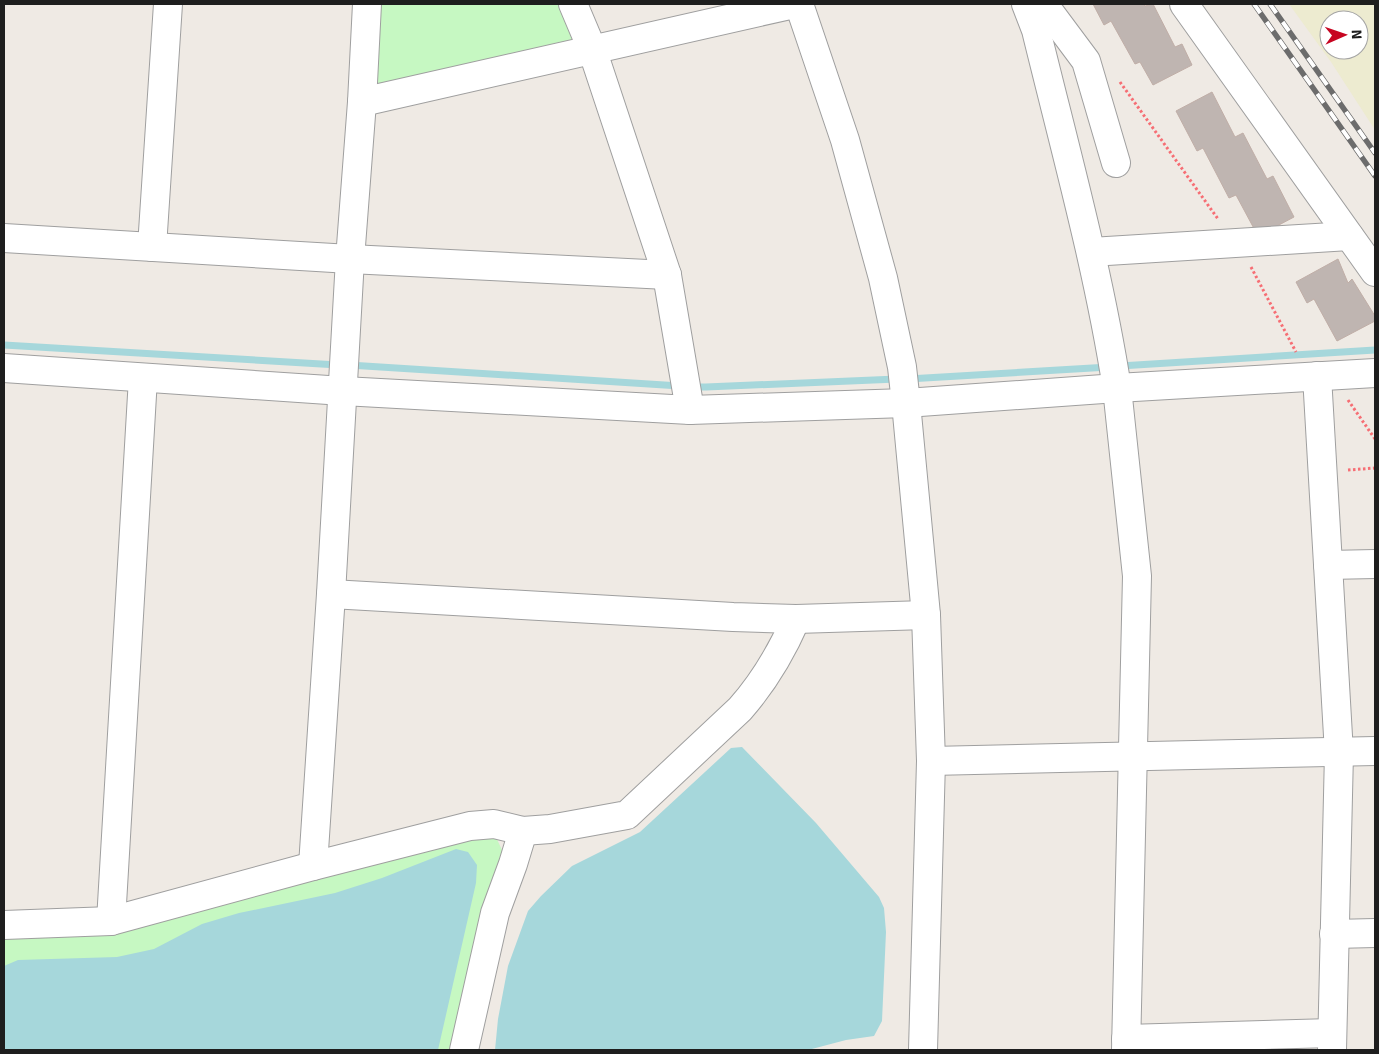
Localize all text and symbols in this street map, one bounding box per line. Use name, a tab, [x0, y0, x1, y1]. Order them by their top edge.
north arrow	[1319, 10, 1369, 60]
text: N	[1348, 29, 1365, 40]

